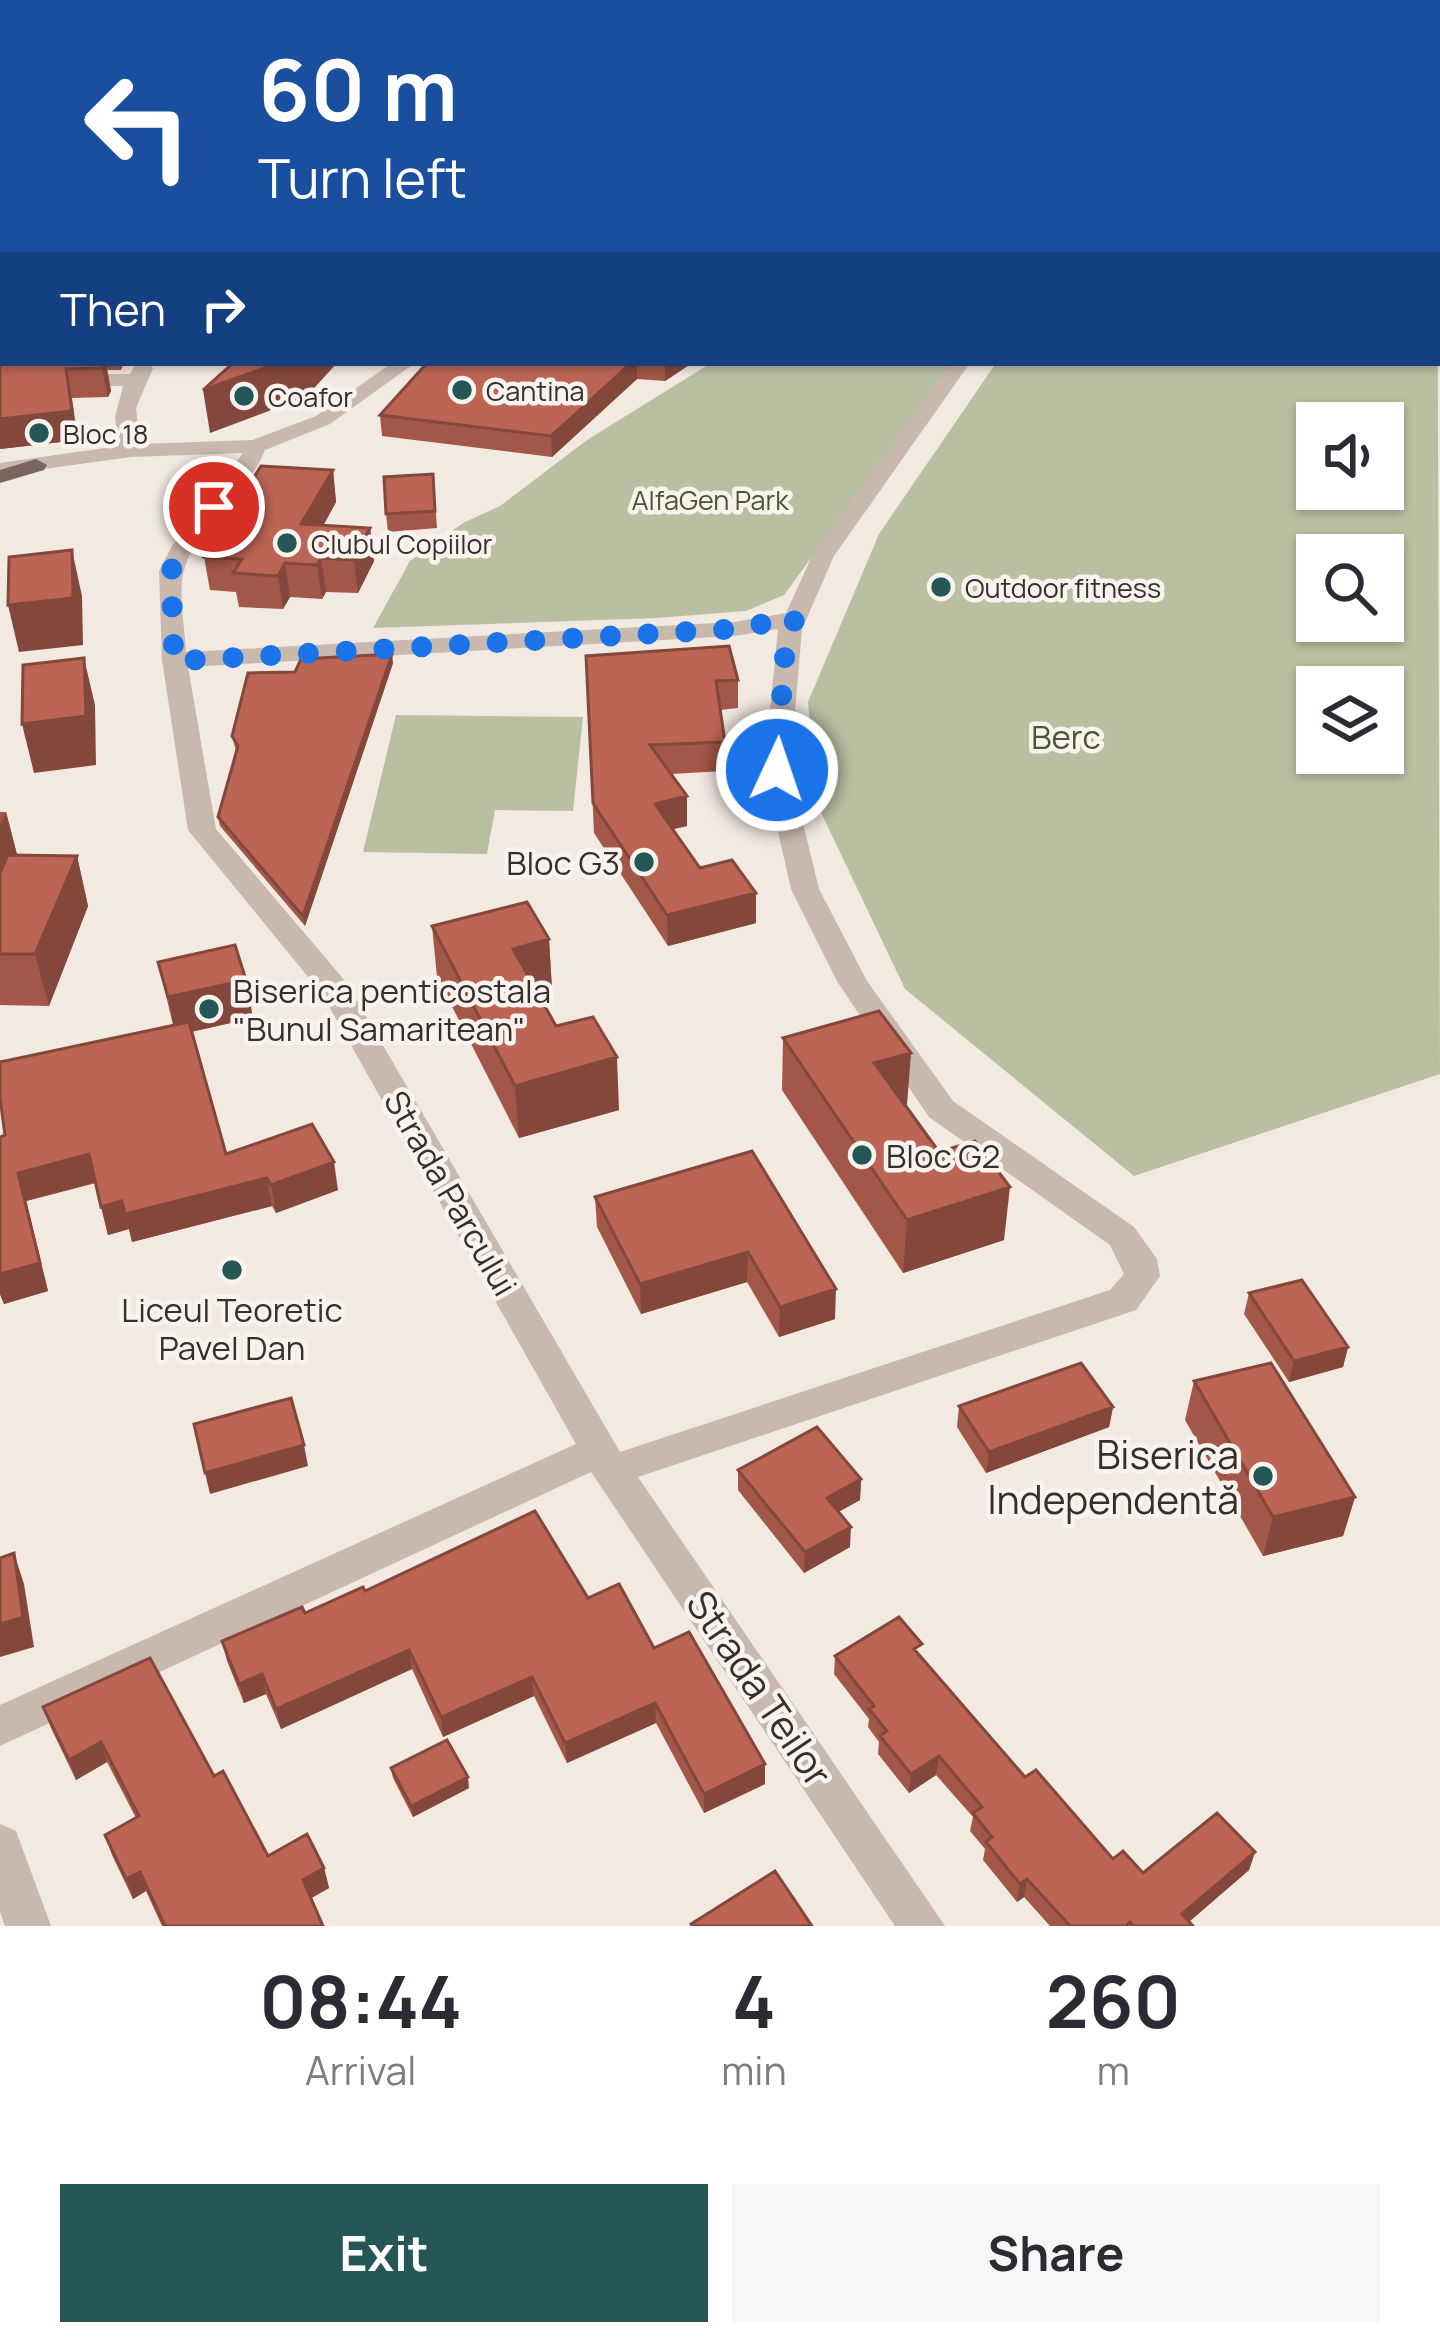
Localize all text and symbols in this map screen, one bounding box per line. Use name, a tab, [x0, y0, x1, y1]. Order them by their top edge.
text: 60 m	[258, 31, 458, 146]
icon: left	[60, 48, 216, 204]
text: Turn left	[258, 140, 467, 214]
icon: right	[190, 276, 256, 342]
text: Then	[60, 278, 166, 340]
place label: Cantina	[486, 372, 585, 409]
marker: Cantina	[449, 377, 475, 403]
place label: Coafor	[268, 378, 353, 415]
marker: Coafor	[231, 383, 257, 409]
map controls	[1296, 402, 1404, 774]
button: sound	[1296, 402, 1404, 510]
place label: Bloc 18	[63, 415, 148, 452]
marker: Bloc 18	[26, 420, 52, 446]
pin	[163, 456, 265, 558]
icon: arrive	[181, 474, 247, 540]
park label: AlfaGen Park	[631, 481, 789, 518]
place label: Clubul Copiilor	[311, 525, 493, 562]
marker: Clubul Copiilor	[274, 530, 300, 556]
button: search	[1296, 534, 1404, 642]
place label: Outdoor fitness	[965, 569, 1161, 606]
marker: Outdoor fitness	[928, 574, 954, 600]
button: layers	[1296, 666, 1404, 774]
position arrow	[714, 707, 840, 833]
park label: Berc	[1031, 714, 1101, 759]
place label: Bloc G3	[506, 840, 620, 885]
marker: Bloc G3	[631, 849, 657, 875]
place label: Biserica penticostala "Bunul Samaritean"	[233, 968, 551, 1051]
marker: Biserica penticostala "Bunul Samaritean"	[196, 996, 222, 1022]
street label: Strada Parcului	[374, 1082, 528, 1304]
place label: Bloc G2	[886, 1133, 1000, 1178]
marker: Bloc G2	[849, 1142, 875, 1168]
marker: Liceul Teoretic Pavel Dan	[219, 1257, 245, 1283]
place label: Liceul Teoretic Pavel Dan	[121, 1287, 343, 1370]
place label: Biserica Independentă	[987, 1427, 1239, 1526]
marker: Biserica Independentă	[1250, 1463, 1276, 1489]
street label: Strada Teilor	[675, 1579, 845, 1797]
text: 08:44	[259, 1951, 462, 2050]
text: 4	[732, 1951, 776, 2050]
text: 260	[1046, 1951, 1181, 2050]
text: Arrival	[305, 2043, 416, 2097]
text: min	[721, 2043, 787, 2097]
text: m	[1097, 2043, 1130, 2097]
button: Exit	[60, 2184, 708, 2322]
button: Share	[732, 2184, 1380, 2322]

